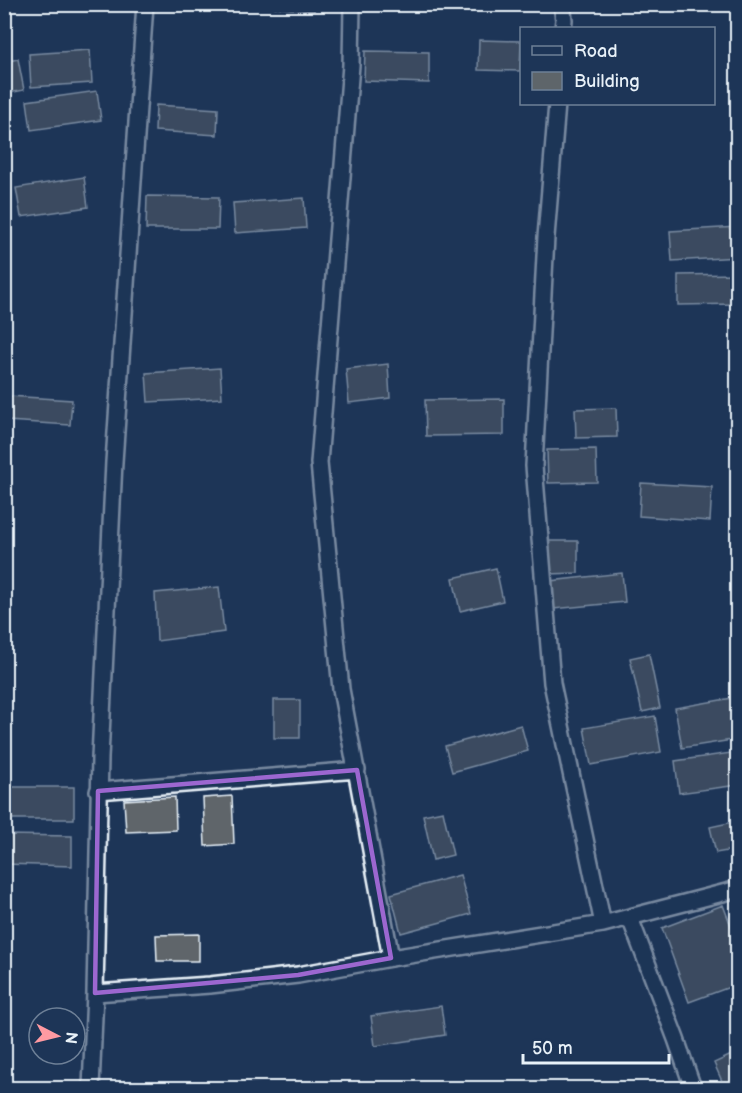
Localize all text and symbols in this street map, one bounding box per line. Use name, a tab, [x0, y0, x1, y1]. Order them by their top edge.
legend	[520, 27, 715, 105]
text: Road	[574, 41, 618, 62]
text: Building	[574, 71, 640, 92]
north arrow	[27, 1006, 87, 1066]
scale bar	[523, 1027, 668, 1065]
text: N	[60, 1031, 81, 1045]
text: 50 m	[532, 1038, 573, 1059]

